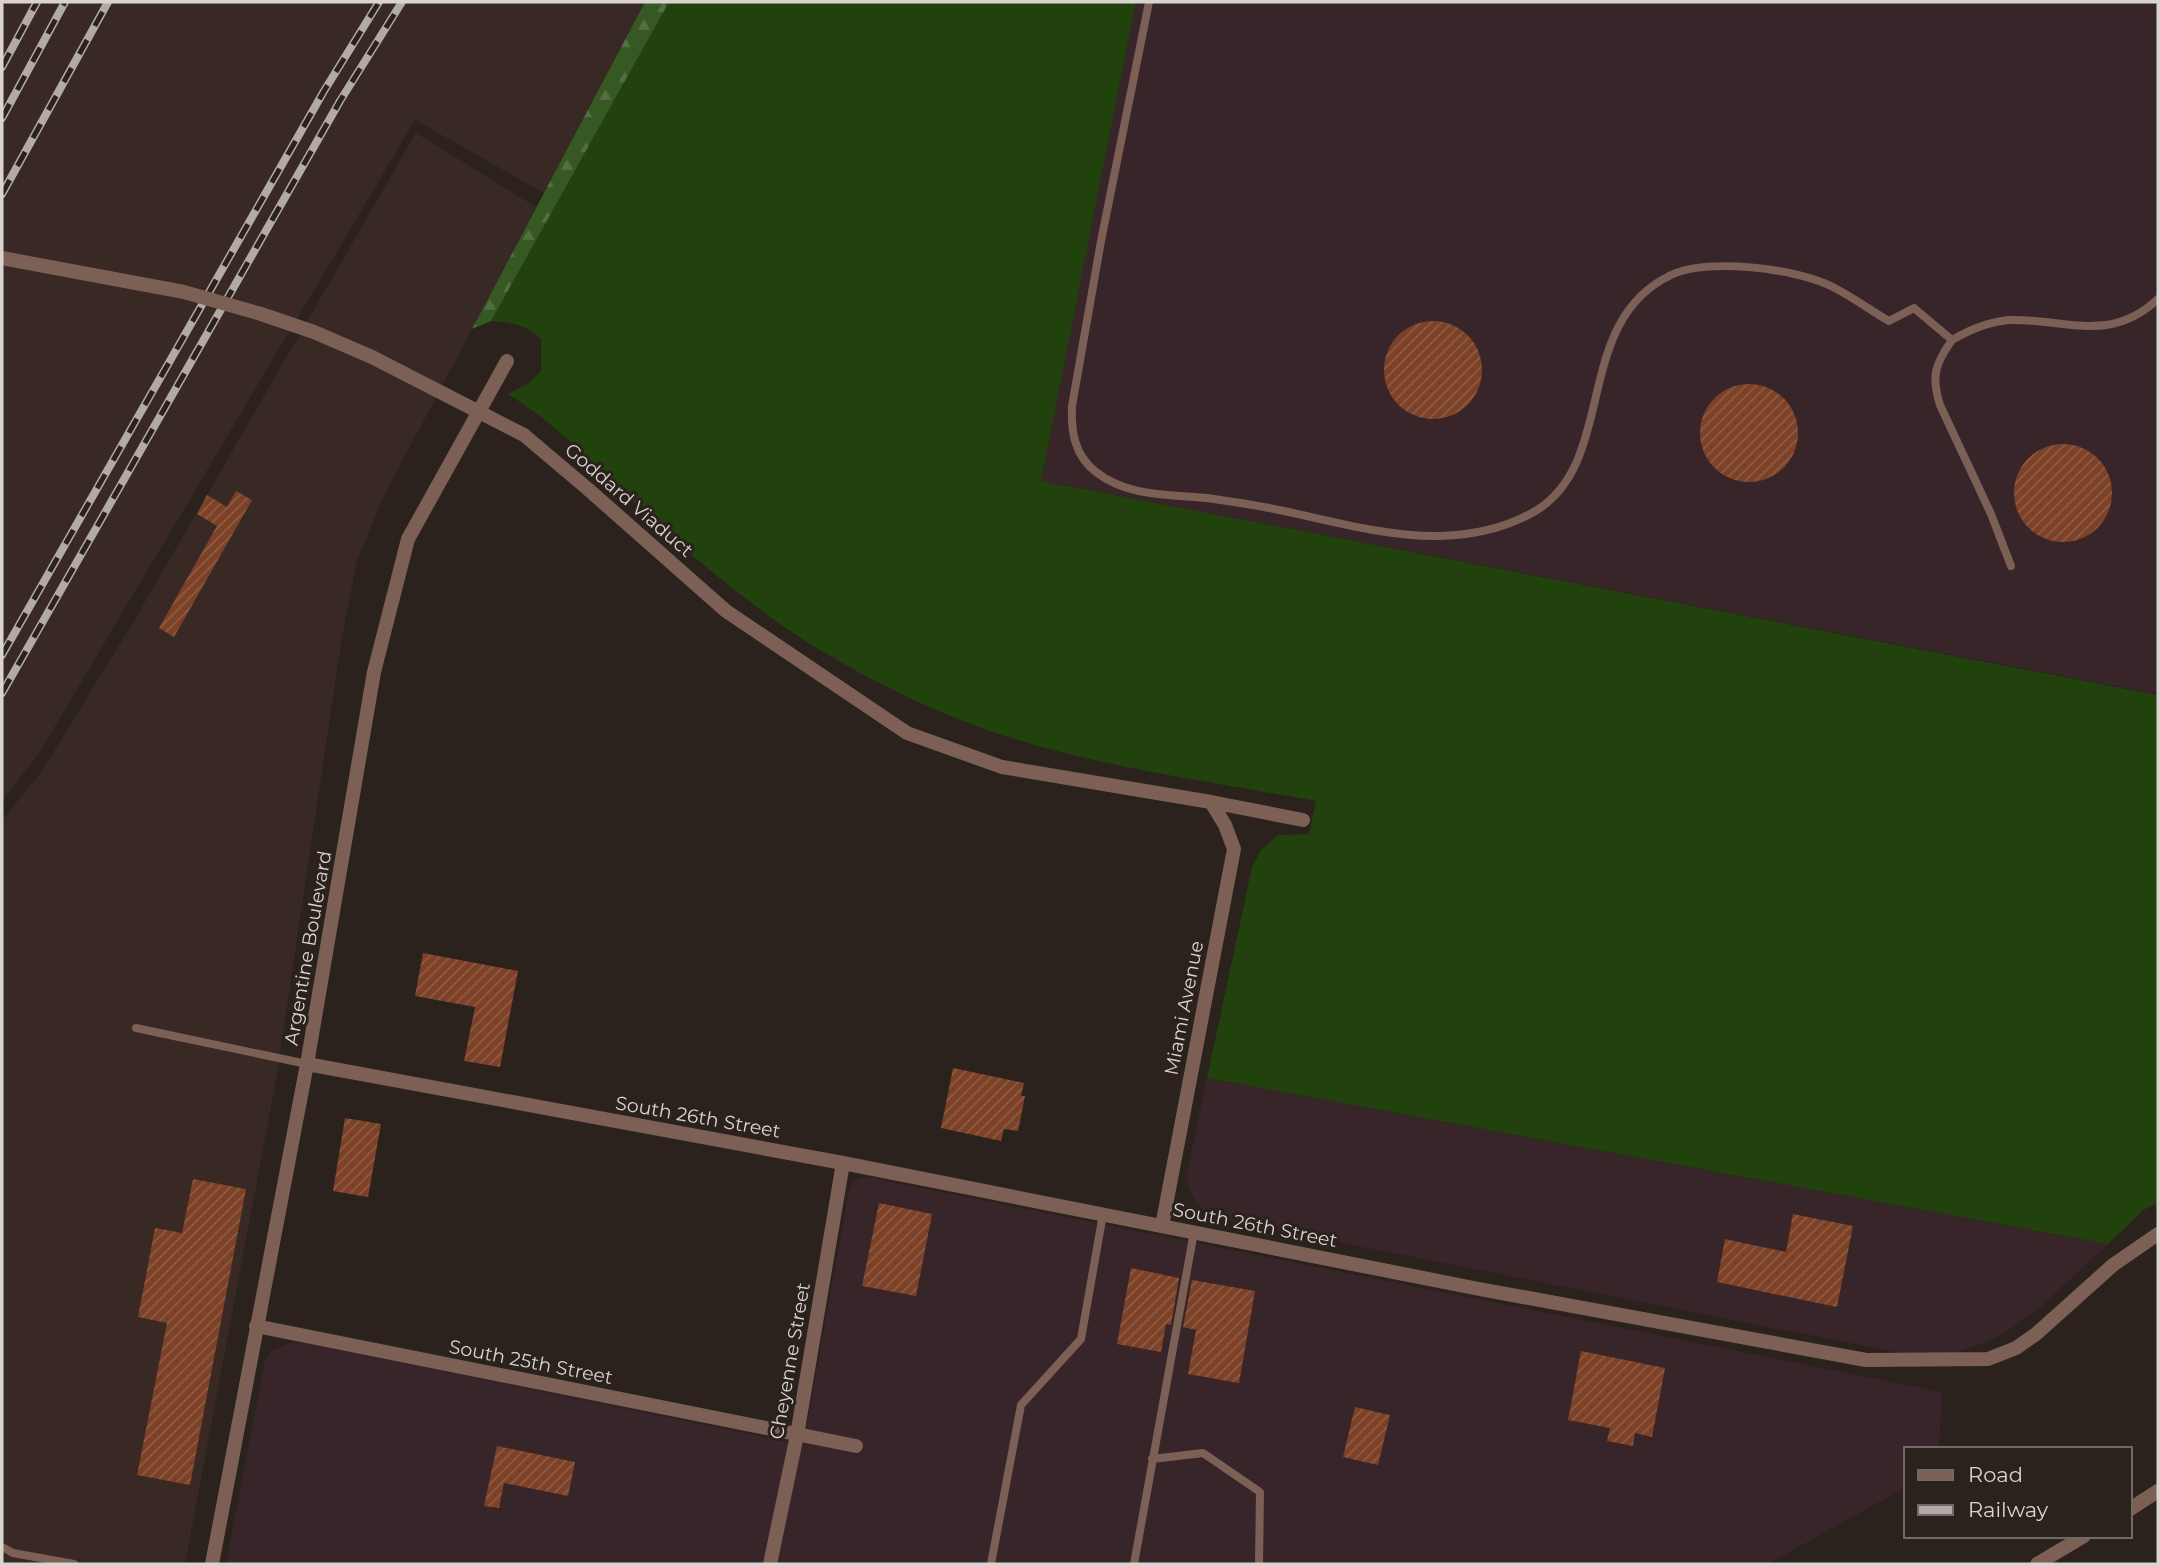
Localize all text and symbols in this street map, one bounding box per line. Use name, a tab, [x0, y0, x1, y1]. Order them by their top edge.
street label: Goddard Viaduct	[560, 438, 698, 562]
street label: Argentine Boulevard	[280, 849, 336, 1047]
street label: Miami Avenue	[1160, 939, 1208, 1077]
street label: South 26th Street	[614, 1091, 783, 1143]
street label: South 26th Street	[1171, 1198, 1340, 1252]
street label: Cheyenne Street	[765, 1281, 815, 1441]
street label: South 25th Street	[447, 1335, 615, 1389]
legend	[1904, 1447, 2132, 1538]
text: Road	[1968, 1462, 2023, 1487]
text: Railway	[1968, 1497, 2049, 1522]

